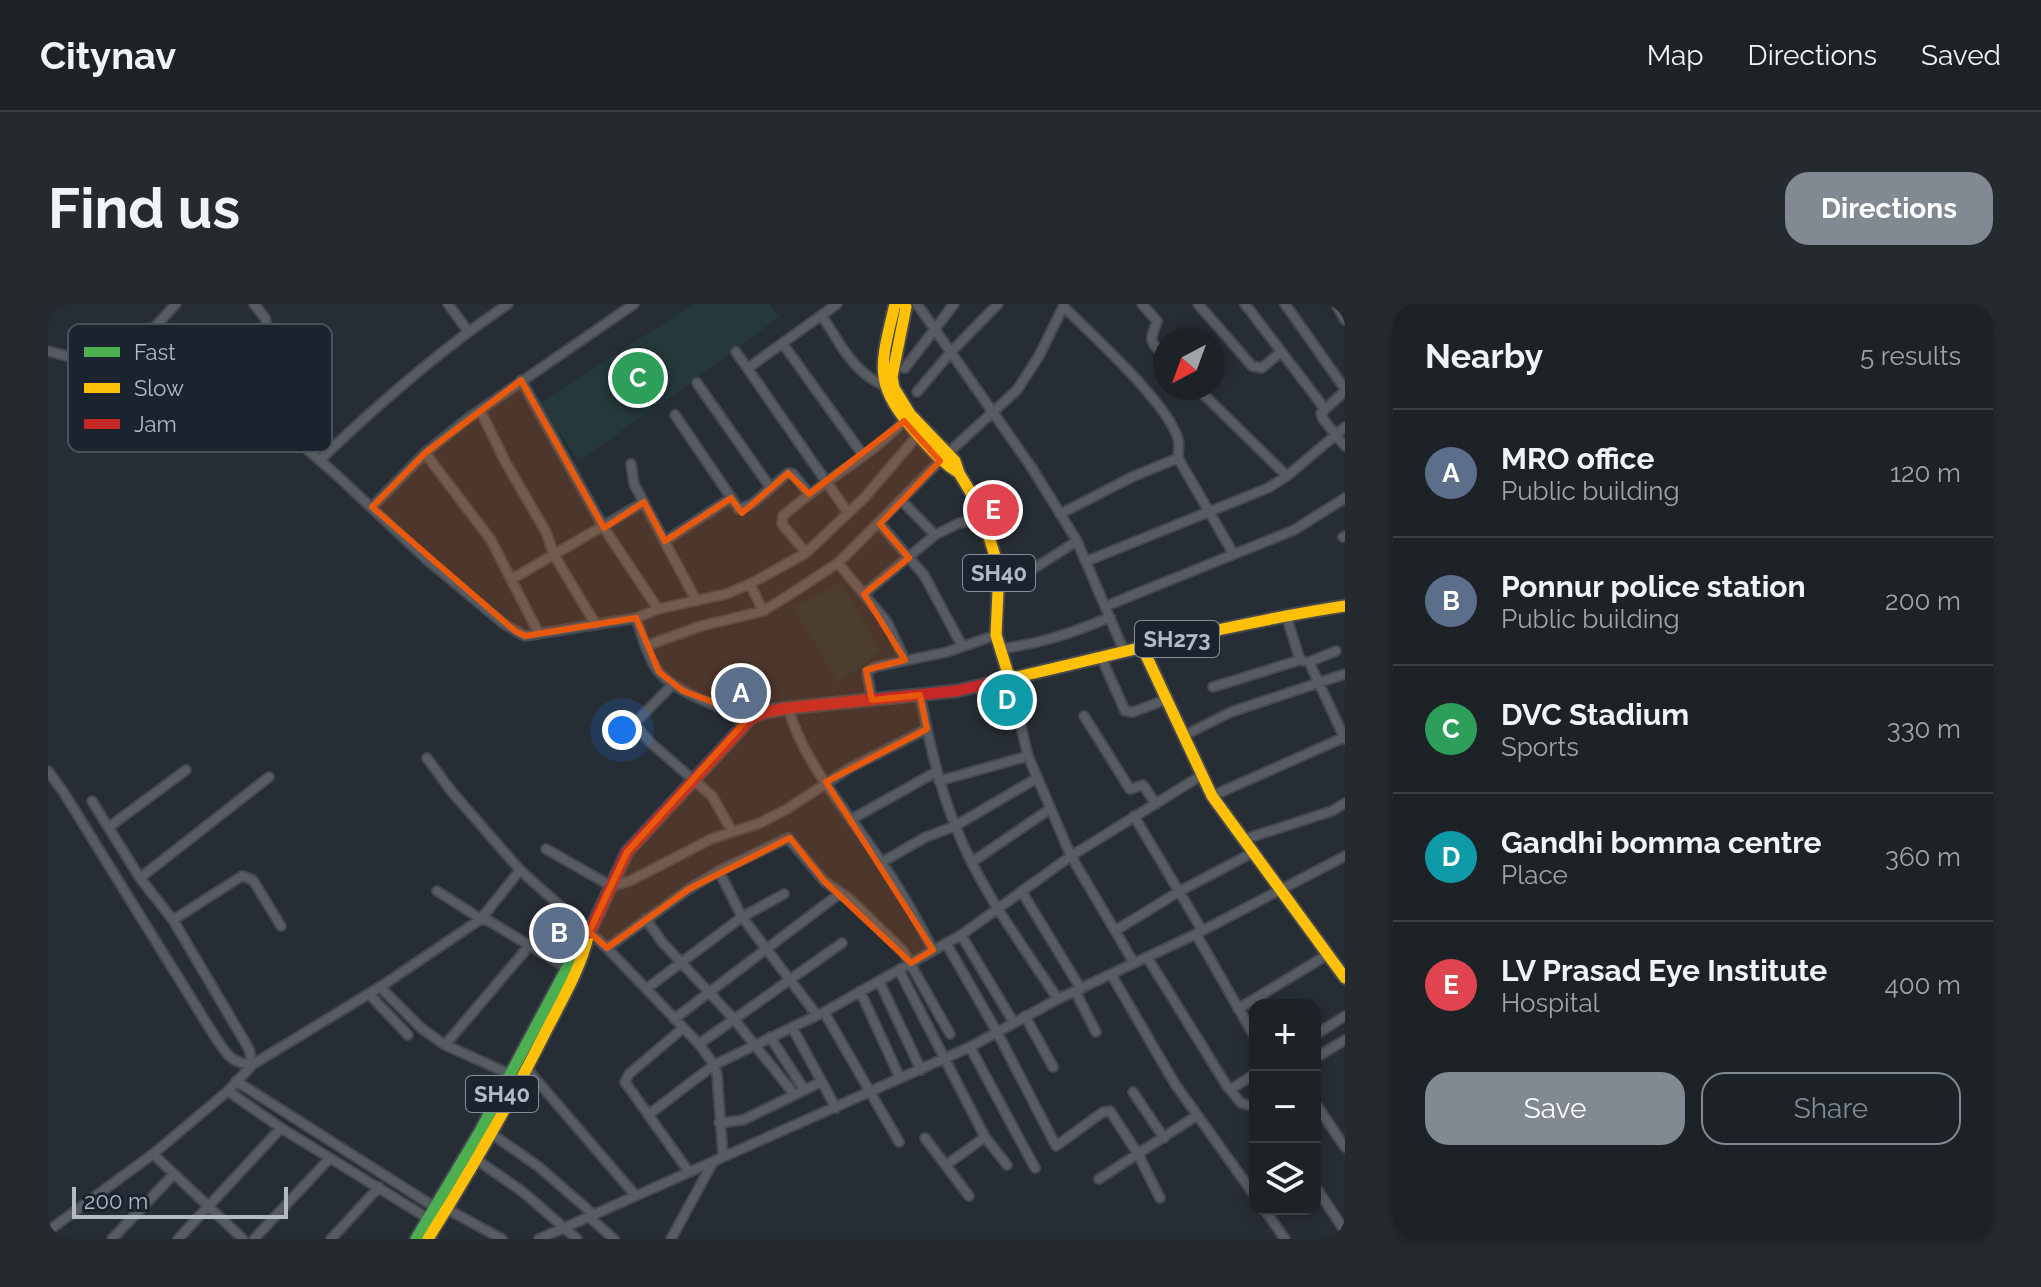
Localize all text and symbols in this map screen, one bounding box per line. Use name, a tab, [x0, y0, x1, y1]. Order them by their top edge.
text: Citynav	[40, 33, 176, 78]
text: Map	[1647, 39, 1704, 72]
text: Directions	[1748, 39, 1877, 72]
text: Saved	[1921, 39, 2001, 72]
button: Directions	[1785, 172, 1993, 245]
text: Find us	[48, 175, 240, 241]
legend	[68, 324, 332, 452]
north arrow	[1153, 328, 1225, 400]
text: Nearby	[1425, 336, 1543, 376]
text: Fast	[134, 339, 176, 365]
text: 5 results	[1860, 341, 1961, 371]
pin: C	[612, 348, 664, 408]
text: Slow	[134, 375, 184, 401]
text: Jam	[134, 411, 177, 437]
text: MRO office	[1501, 441, 1654, 476]
text: A	[1442, 458, 1460, 488]
text: 120 m	[1890, 458, 1961, 488]
text: Public building	[1501, 476, 1680, 506]
pin: E	[967, 480, 1019, 540]
road number: SH40	[963, 555, 1035, 591]
text: Ponnur police station	[1501, 569, 1806, 604]
text: B	[1442, 586, 1460, 616]
text: 200 m	[1885, 586, 1961, 616]
text: Public building	[1501, 604, 1680, 634]
road number: SH273	[1135, 621, 1219, 657]
pin: A	[715, 663, 767, 723]
pin: D	[981, 670, 1033, 730]
text: DVC Stadium	[1501, 697, 1689, 732]
your location	[602, 710, 642, 750]
text: C	[1442, 714, 1460, 744]
text: 330 m	[1887, 714, 1961, 744]
text: Sports	[1501, 732, 1579, 762]
text: Gandhi bomma centre	[1501, 825, 1822, 860]
text: D	[1442, 842, 1460, 872]
text: 360 m	[1885, 842, 1961, 872]
text: Place	[1501, 860, 1568, 890]
pin: B	[533, 903, 585, 963]
text: LV Prasad Eye Institute	[1501, 953, 1827, 988]
text: E	[1443, 970, 1459, 1000]
text: 400 m	[1884, 970, 1961, 1000]
text: Hospital	[1501, 988, 1600, 1018]
map controls	[1249, 999, 1321, 1215]
button: +	[1249, 999, 1321, 1071]
button: −	[1249, 1071, 1321, 1143]
button: Save	[1425, 1072, 1685, 1145]
button: Share	[1701, 1072, 1961, 1145]
road number: SH40	[466, 1076, 538, 1112]
button: layers	[1249, 1143, 1321, 1215]
scale bar	[72, 1183, 288, 1219]
text: 200 m	[84, 1188, 148, 1214]

